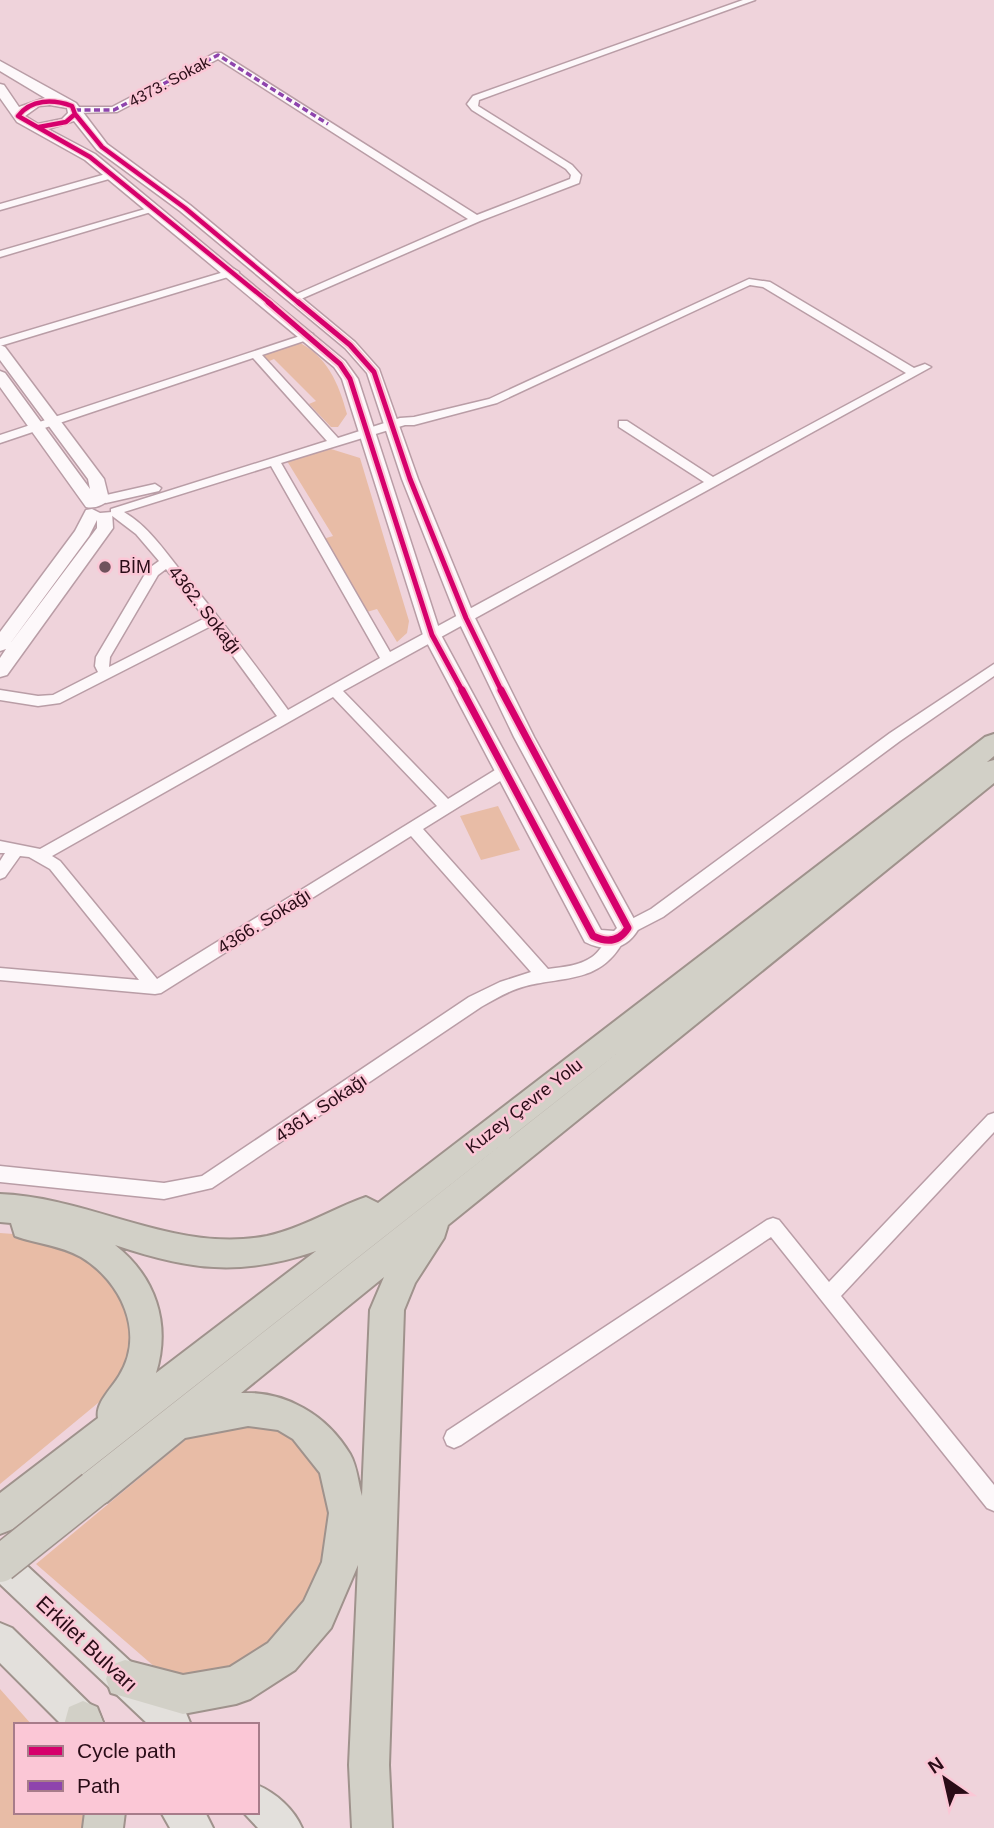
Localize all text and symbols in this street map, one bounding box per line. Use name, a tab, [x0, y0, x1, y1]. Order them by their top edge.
street label: 4373. Sokak	[126, 53, 213, 110]
place label: BİM	[119, 557, 151, 577]
marker: BİM	[97, 559, 113, 575]
street label: 4362. Sokağı	[164, 562, 246, 658]
street label: 4366. Sokağı	[214, 884, 314, 958]
street label: Kuzey Çevre Yolu	[462, 1054, 586, 1158]
street label: 4361. Sokağı	[271, 1070, 371, 1146]
street label: Erkilet Bulvarı	[32, 1591, 143, 1696]
legend	[14, 1723, 259, 1814]
text: Cycle path	[77, 1739, 176, 1762]
north arrow	[910, 1744, 980, 1814]
text: N	[924, 1753, 947, 1778]
text: Path	[77, 1774, 120, 1797]

